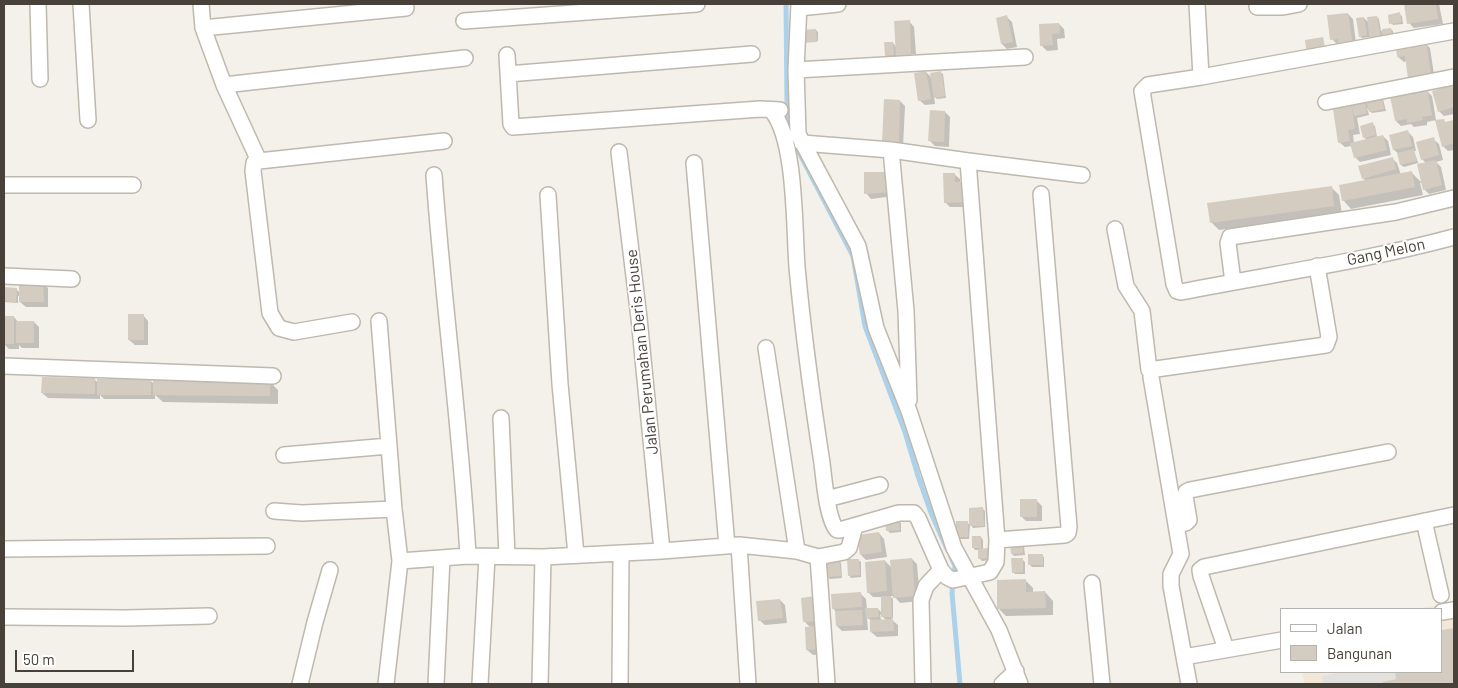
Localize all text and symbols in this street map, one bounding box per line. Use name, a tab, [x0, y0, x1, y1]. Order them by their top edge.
street label: Gang Melon	[1345, 234, 1427, 270]
street label: Jalan Perumahan Deris House	[622, 248, 662, 456]
legend	[1280, 608, 1443, 673]
text: Jalan	[1327, 619, 1363, 637]
scale bar	[18, 640, 136, 672]
text: Bangunan	[1327, 644, 1392, 662]
text: 50 m	[23, 650, 55, 668]

